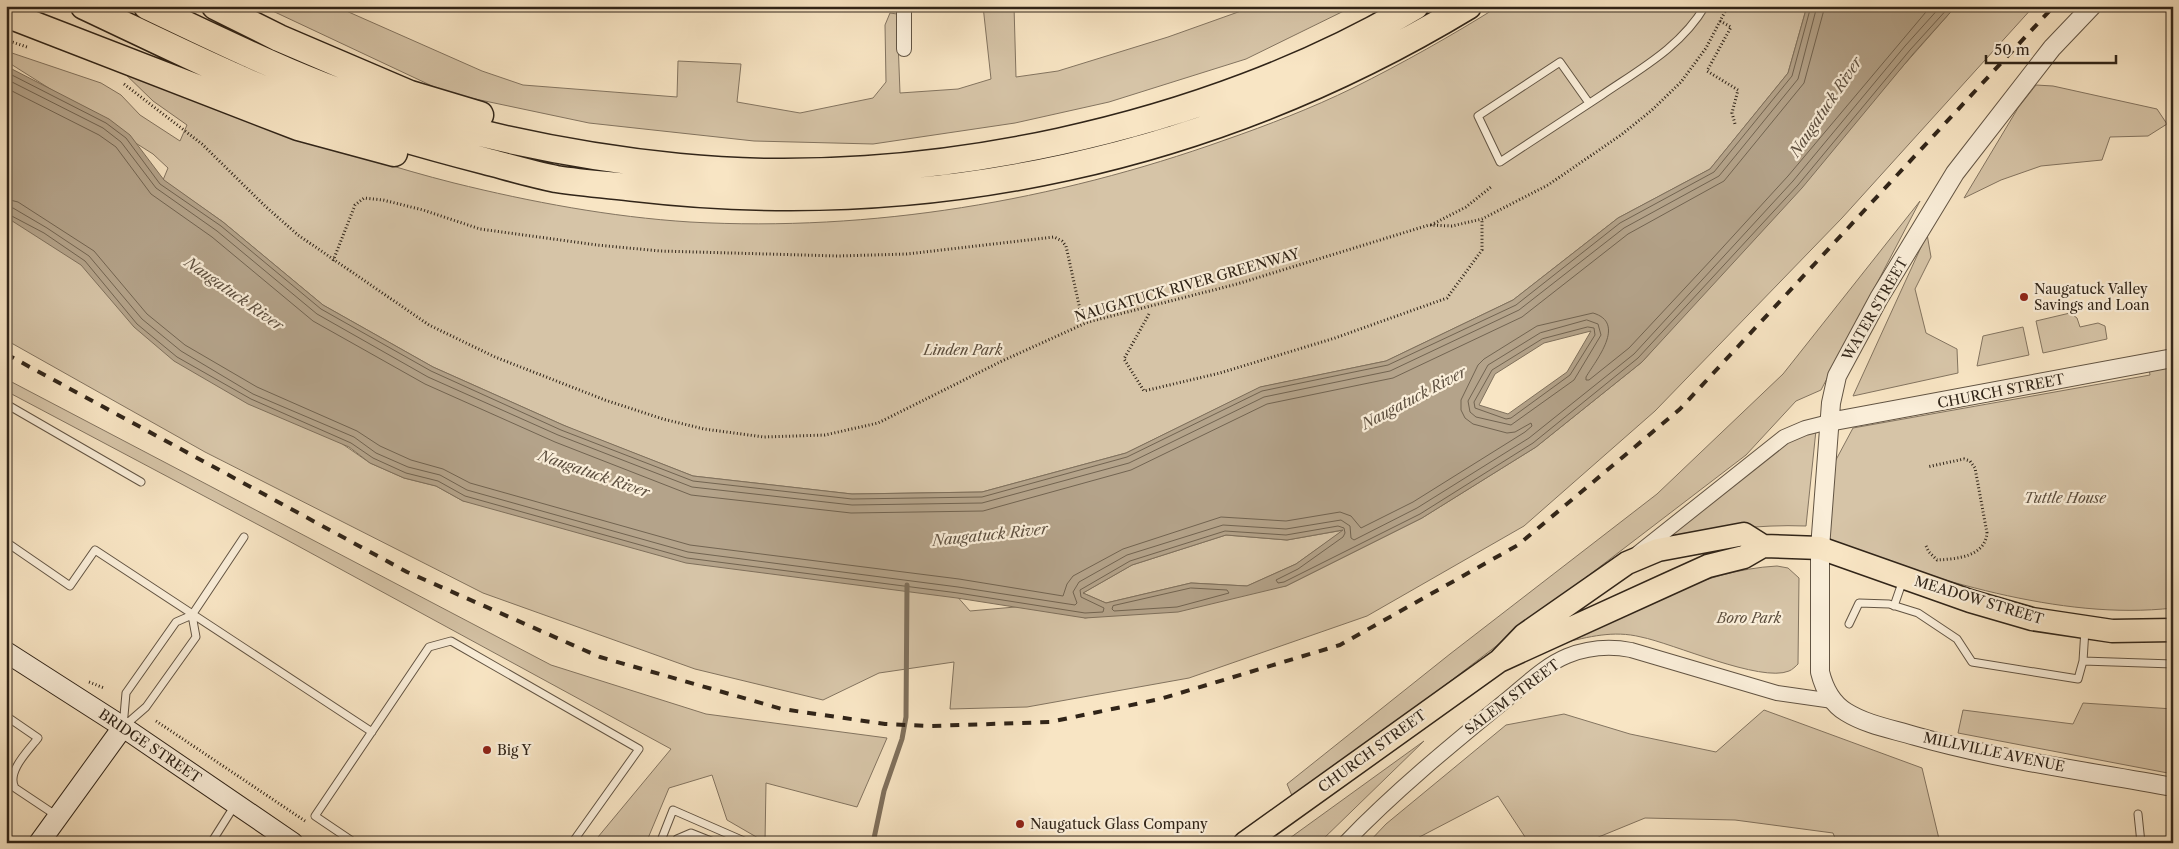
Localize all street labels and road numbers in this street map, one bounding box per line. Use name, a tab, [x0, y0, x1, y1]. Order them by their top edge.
street label: NAUGATUCK RIVER GREENWAY	[1072, 244, 1303, 326]
street label: WATER STREET	[1838, 254, 1912, 365]
street label: CHURCH STREET	[1936, 370, 2067, 412]
street label: MEADOW STREET	[1912, 572, 2046, 628]
street label: SALEM STREET	[1461, 655, 1563, 739]
street label: BRIDGE STREET	[95, 705, 205, 787]
street label: CHURCH STREET	[1314, 705, 1430, 796]
street label: MILLVILLE AVENUE	[1922, 728, 2066, 776]

